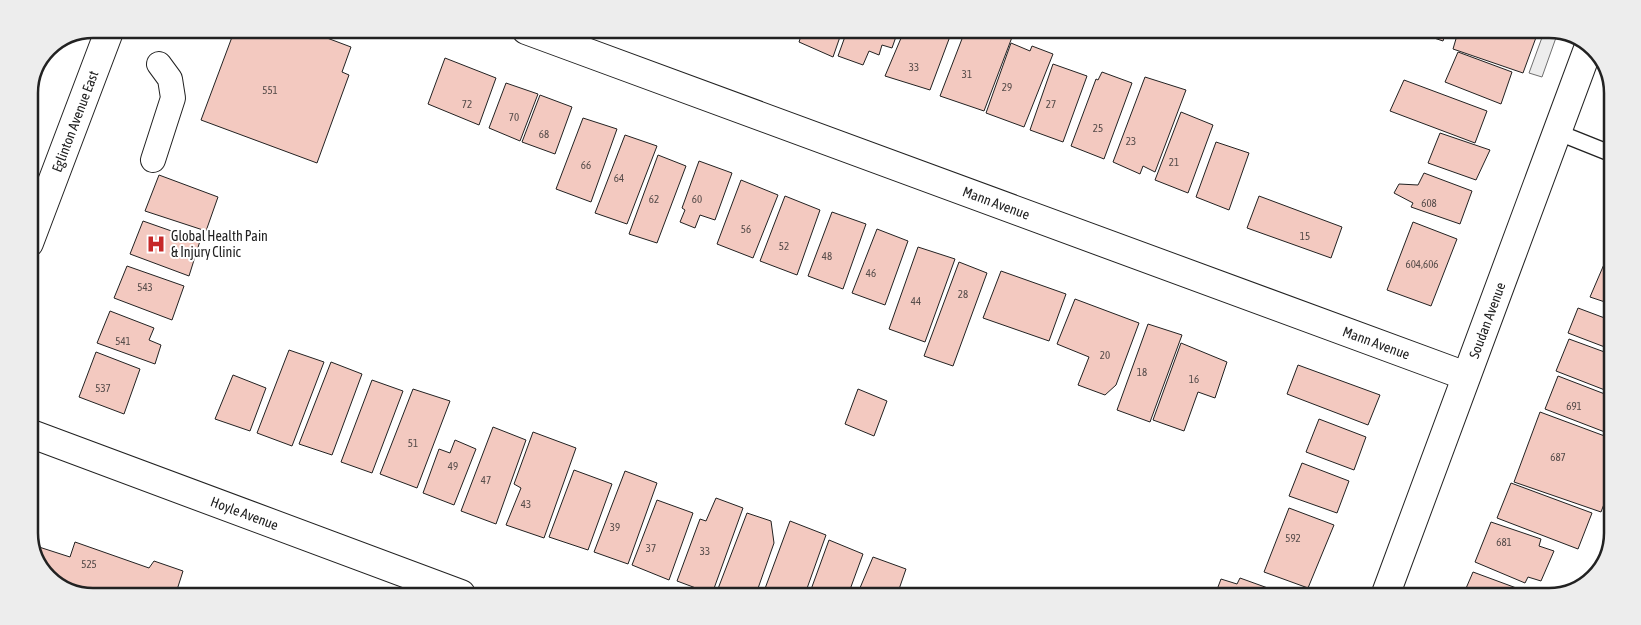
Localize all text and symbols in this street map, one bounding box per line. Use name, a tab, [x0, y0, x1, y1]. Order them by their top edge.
house number: 33	[909, 61, 919, 73]
street label: Eglinton Avenue East	[49, 68, 101, 174]
house number: 31	[962, 68, 972, 80]
house number: 29	[1002, 81, 1012, 93]
house number: 551	[262, 84, 278, 96]
house number: 72	[462, 98, 472, 110]
house number: 27	[1046, 98, 1056, 110]
house number: 70	[509, 111, 519, 123]
house number: 25	[1093, 122, 1103, 134]
house number: 68	[539, 128, 549, 140]
house number: 23	[1126, 135, 1136, 147]
house number: 21	[1169, 156, 1179, 168]
house number: 66	[581, 159, 591, 171]
house number: 64	[614, 172, 624, 184]
street label: Mann Avenue	[960, 183, 1032, 223]
house number: 62	[649, 193, 659, 205]
house number: 60	[692, 193, 702, 205]
house number: 608	[1421, 197, 1437, 209]
house number: 56	[741, 223, 751, 235]
place label: Global Health Pain & Injury Clinic	[171, 228, 268, 260]
house number: 15	[1300, 230, 1310, 242]
hospital icon: Global Health Pain & Injury Clinic	[145, 233, 167, 255]
house number: 52	[779, 240, 789, 252]
house number: 48	[822, 250, 832, 262]
house number: 604,606	[1406, 258, 1438, 270]
house number: 46	[866, 267, 876, 279]
street label: Soudan Avenue	[1466, 280, 1509, 361]
house number: 543	[137, 281, 153, 293]
house number: 28	[958, 288, 968, 300]
house number: 44	[911, 295, 921, 307]
street label: Mann Avenue	[1341, 323, 1412, 363]
house number: 541	[115, 335, 131, 347]
house number: 20	[1100, 349, 1110, 361]
house number: 18	[1137, 366, 1147, 378]
house number: 16	[1189, 373, 1199, 385]
house number: 537	[95, 382, 111, 394]
house number: 691	[1566, 400, 1582, 412]
house number: 51	[408, 437, 418, 449]
house number: 687	[1550, 451, 1566, 463]
house number: 49	[448, 460, 458, 472]
house number: 47	[481, 474, 491, 486]
street label: Hoyle Avenue	[208, 493, 281, 533]
house number: 43	[521, 498, 531, 510]
house number: 39	[610, 521, 620, 533]
house number: 592	[1285, 532, 1301, 544]
house number: 681	[1496, 536, 1512, 548]
house number: 37	[646, 542, 656, 554]
house number: 33	[700, 545, 710, 557]
house number: 525	[81, 558, 97, 570]

